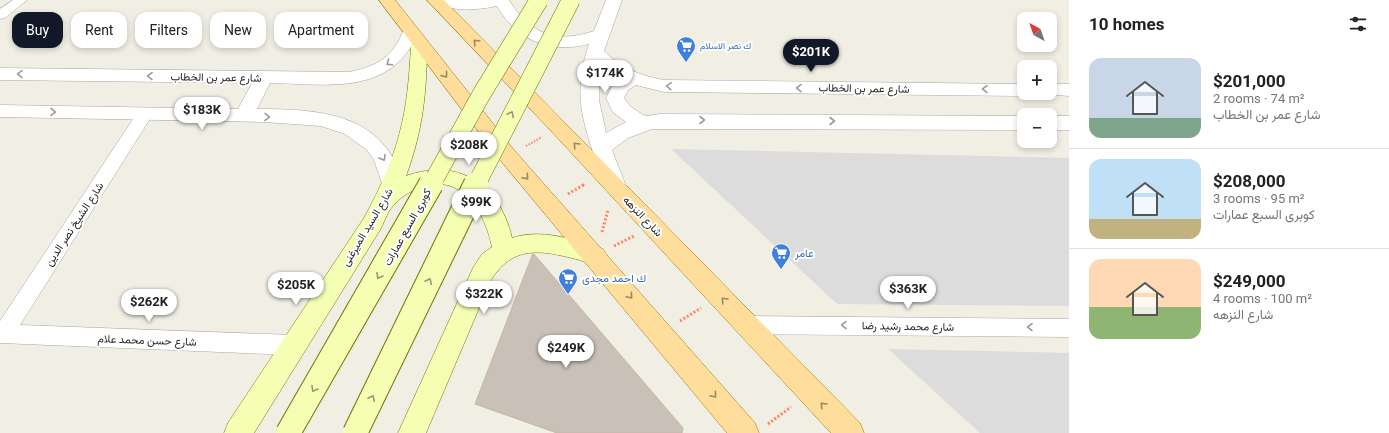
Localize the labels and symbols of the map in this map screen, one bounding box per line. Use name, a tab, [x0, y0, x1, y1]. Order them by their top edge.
north arrow	[1017, 12, 1057, 52]
supermarket icon: ك نصر الاسلام	[675, 35, 697, 63]
one-way arrow	[473, 39, 481, 47]
pin: $201K	[783, 39, 839, 73]
place label: ك نصر الاسلام	[700, 41, 751, 52]
one-way arrow	[386, 58, 393, 66]
pin: $174K	[577, 60, 633, 94]
one-way arrow	[17, 70, 23, 78]
street label: شارع عمر بن الخطاب	[170, 70, 262, 86]
one-way arrow	[440, 71, 447, 78]
one-way arrow	[147, 72, 153, 80]
street label: شارع عمر بن الخطاب	[818, 81, 910, 97]
one-way arrow	[666, 82, 672, 91]
one-way arrow	[796, 84, 802, 92]
one-way arrow	[982, 85, 988, 94]
pin: $183K	[174, 97, 230, 131]
one-way arrow	[50, 108, 56, 116]
one-way arrow	[506, 111, 514, 119]
one-way arrow	[264, 112, 270, 121]
one-way arrow	[699, 116, 705, 125]
one-way arrow	[829, 117, 835, 125]
pin: $208K	[441, 132, 497, 166]
one-way arrow	[574, 142, 581, 150]
one-way arrow	[379, 154, 386, 161]
one-way arrow	[522, 172, 529, 179]
street label: شارع الشيخ نصر الدين	[42, 180, 107, 269]
street label: شارع السيد الميرغنى	[339, 186, 397, 269]
street label: كوبرى السبع عمارات	[381, 186, 435, 269]
pin: $99K	[452, 189, 500, 223]
street label: شارع النزهه	[620, 193, 665, 240]
supermarket icon: عامر	[770, 242, 792, 270]
place label: عامر	[794, 247, 814, 260]
supermarket icon: ك احمد مجدى	[557, 267, 579, 295]
pin: $205K	[268, 272, 324, 306]
one-way arrow	[377, 272, 384, 279]
place label: ك احمد مجدى	[582, 272, 646, 285]
pin: $363K	[880, 276, 936, 310]
one-way arrow	[424, 278, 432, 286]
pin: $322K	[456, 281, 512, 315]
pin: $262K	[121, 289, 177, 323]
one-way arrow	[625, 291, 632, 299]
one-way arrow	[722, 298, 729, 305]
street label: شارع محمد رشيد رضا	[862, 319, 955, 335]
one-way arrow	[841, 321, 847, 330]
one-way arrow	[1027, 323, 1033, 331]
street label: شارع حسن محمد علام	[97, 332, 197, 350]
pin: $249K	[538, 335, 594, 369]
one-way arrow	[311, 385, 318, 392]
one-way arrow	[709, 391, 716, 398]
one-way arrow	[367, 395, 375, 402]
one-way arrow	[820, 402, 828, 410]

